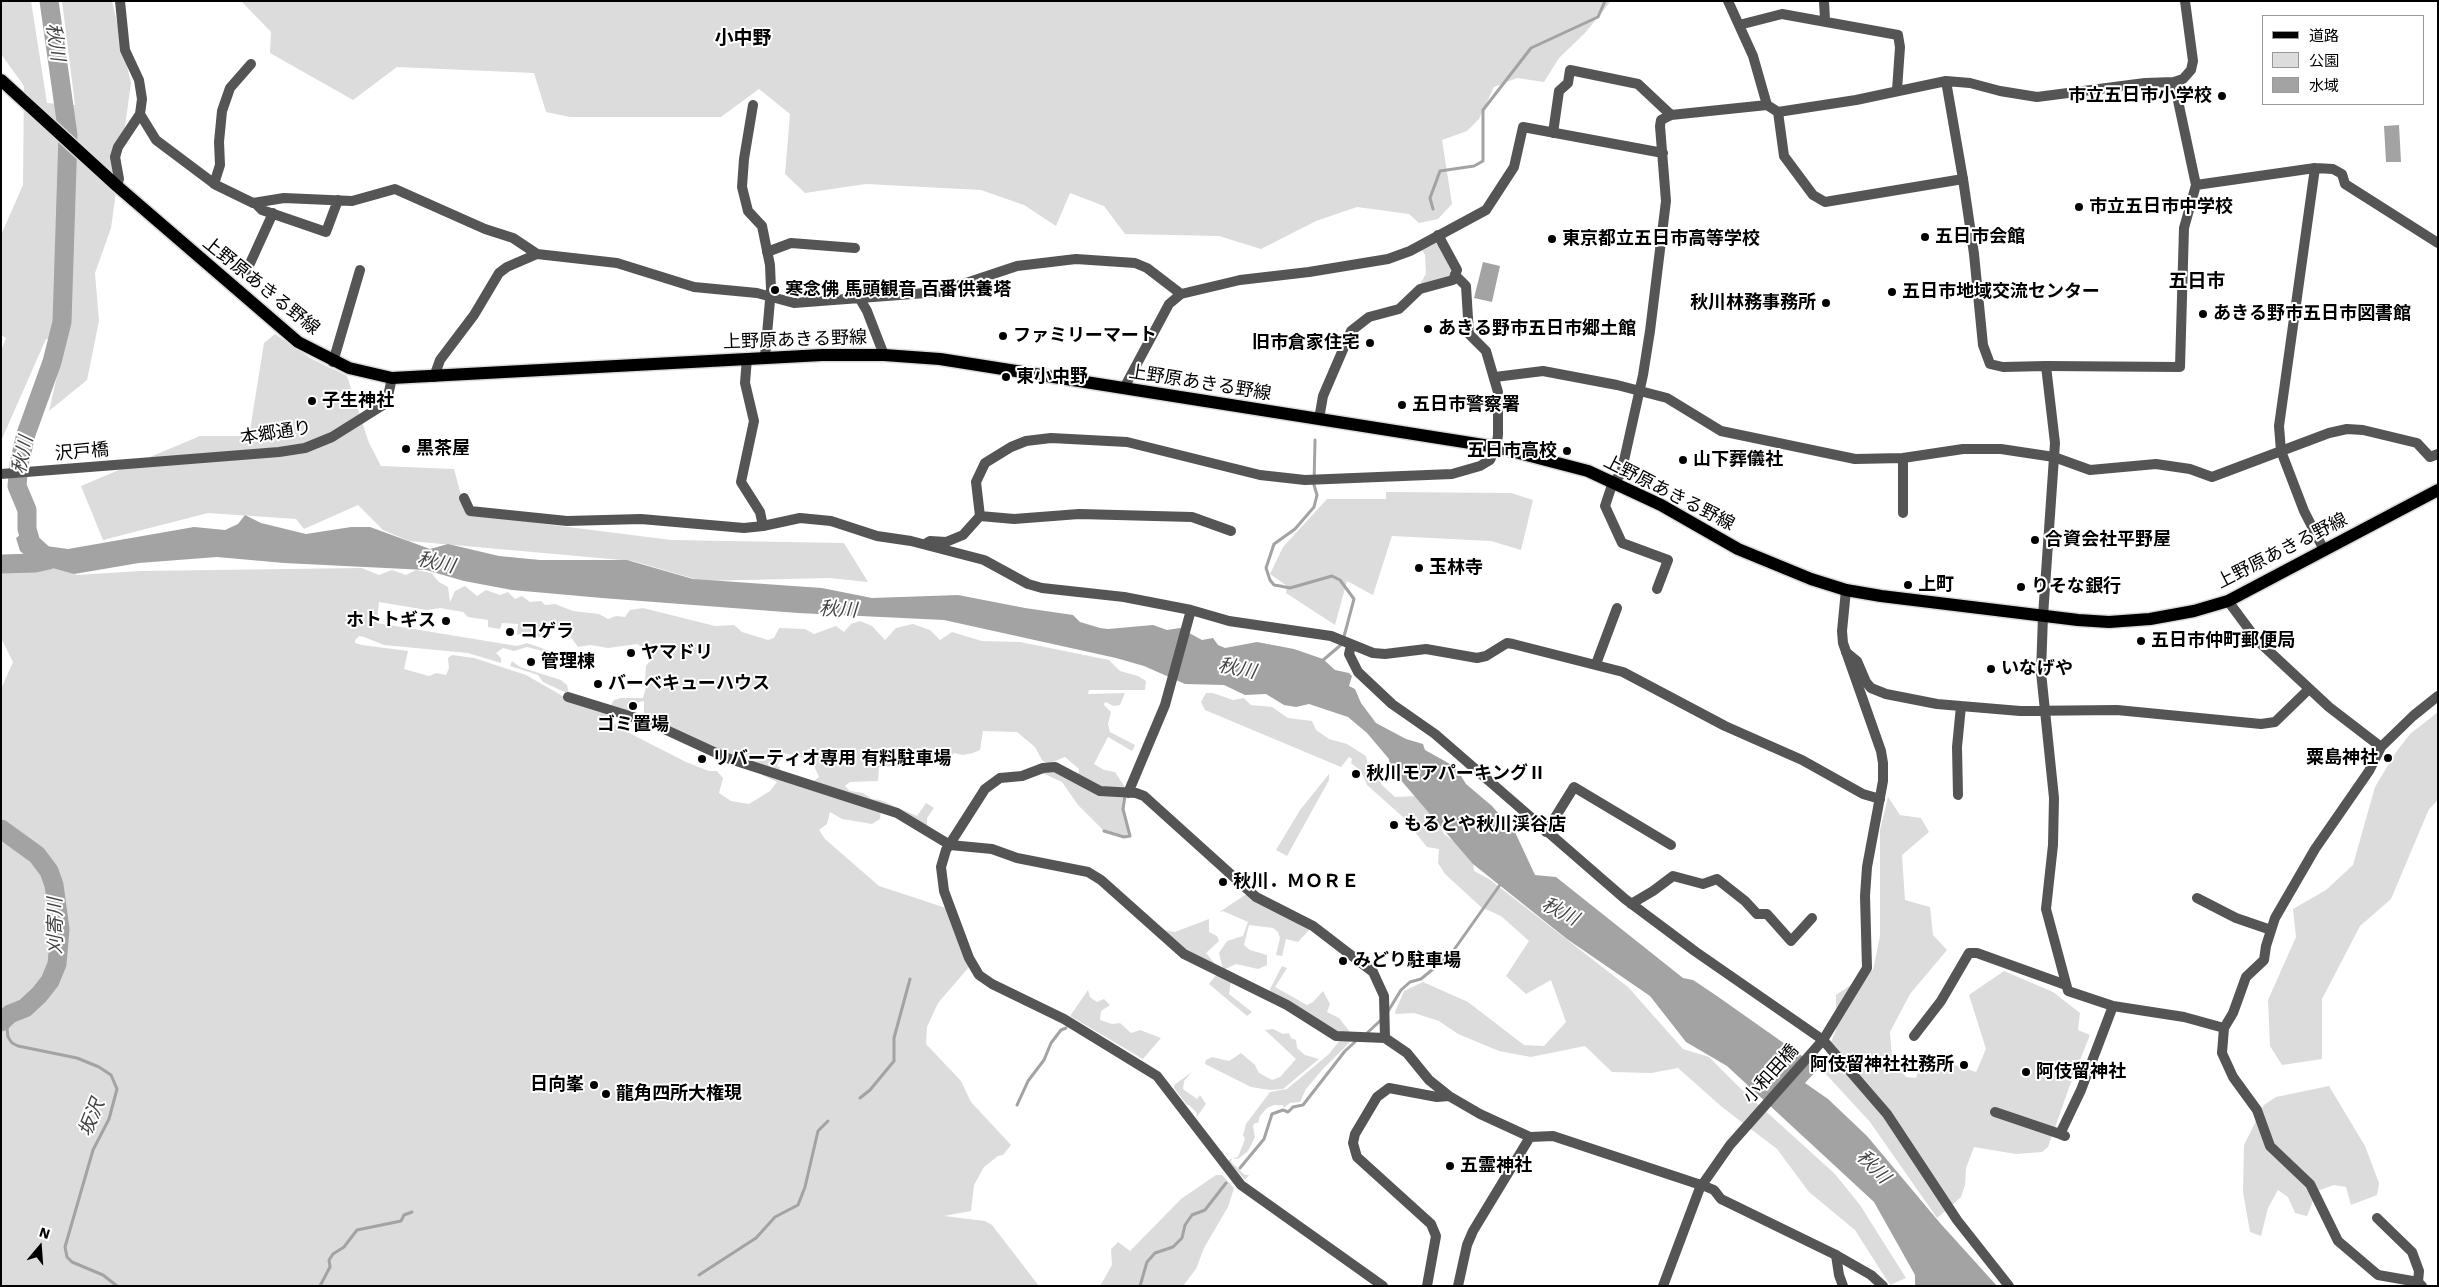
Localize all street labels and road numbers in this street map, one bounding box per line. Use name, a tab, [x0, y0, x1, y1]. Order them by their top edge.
street label: 上野原あきる野線	[198, 232, 324, 340]
street label: 上野原あきる野線	[723, 327, 867, 353]
street label: 上野原あきる野線	[1127, 361, 1273, 405]
street label: 本郷通り	[239, 417, 313, 449]
street label: 沢戸橋	[54, 439, 110, 465]
street label: 上野原あきる野線	[1600, 451, 1738, 535]
street label: 上野原あきる野線	[2213, 509, 2351, 593]
street label: 小和田橋	[1739, 1040, 1803, 1108]

